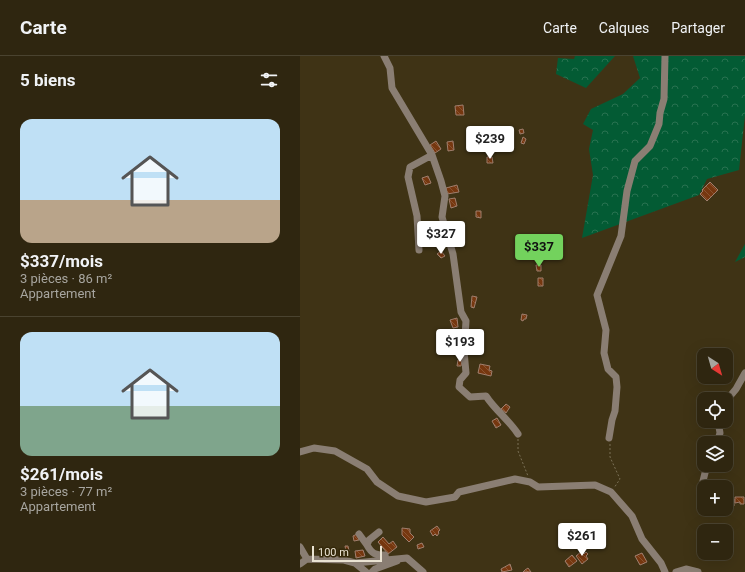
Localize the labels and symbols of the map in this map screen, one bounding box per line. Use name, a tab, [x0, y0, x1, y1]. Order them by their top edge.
pin: $239	[466, 126, 514, 160]
pin: $327	[417, 221, 465, 255]
pin: $337	[515, 234, 563, 268]
pin: $193	[436, 329, 484, 363]
north arrow	[697, 348, 733, 384]
pin: $261	[558, 523, 606, 557]
scale bar	[312, 544, 382, 563]

